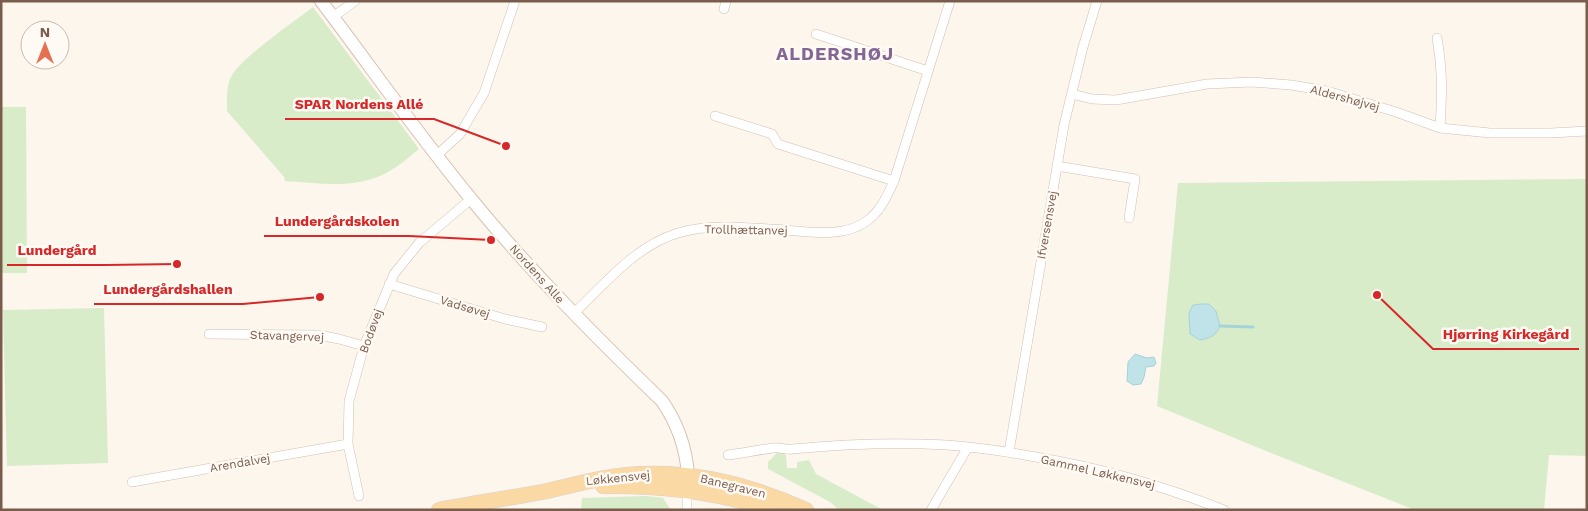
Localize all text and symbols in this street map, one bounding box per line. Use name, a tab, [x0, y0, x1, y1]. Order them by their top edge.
north arrow	[20, 20, 70, 70]
text: N	[40, 24, 50, 40]
district label: ALDERSHØJ	[776, 43, 894, 64]
street label: Aldershøjvej	[1309, 82, 1381, 114]
callout: SPAR Nordens Allé	[285, 90, 434, 119]
text: SPAR Nordens Allé	[295, 96, 423, 112]
street label: Ifversensvej	[1034, 190, 1060, 260]
callout: Lundergårdskolen	[264, 207, 409, 236]
text: Lundergårdskolen	[275, 213, 399, 229]
street label: Trollhættanvej	[704, 222, 788, 238]
callout: Lundergård	[7, 236, 106, 265]
text: Lundergård	[17, 242, 97, 258]
street label: Nordens Alle	[507, 242, 567, 306]
callout: Lundergårdshallen	[94, 275, 243, 304]
text: Lundergårdshallen	[103, 281, 233, 297]
street label: Vadsøvej	[438, 293, 492, 321]
street label: Bodøvej	[357, 307, 385, 355]
callout: Hjørring Kirkegård	[1433, 320, 1579, 349]
text: Hjørring Kirkegård	[1443, 326, 1569, 342]
street label: Stavangervej	[250, 328, 324, 344]
street label: Arendalvej	[209, 451, 271, 475]
street label: Gammel Løkkensvej	[1039, 452, 1157, 492]
street label: Løkkensvej	[585, 468, 651, 488]
street label: Banegraven	[699, 471, 767, 501]

